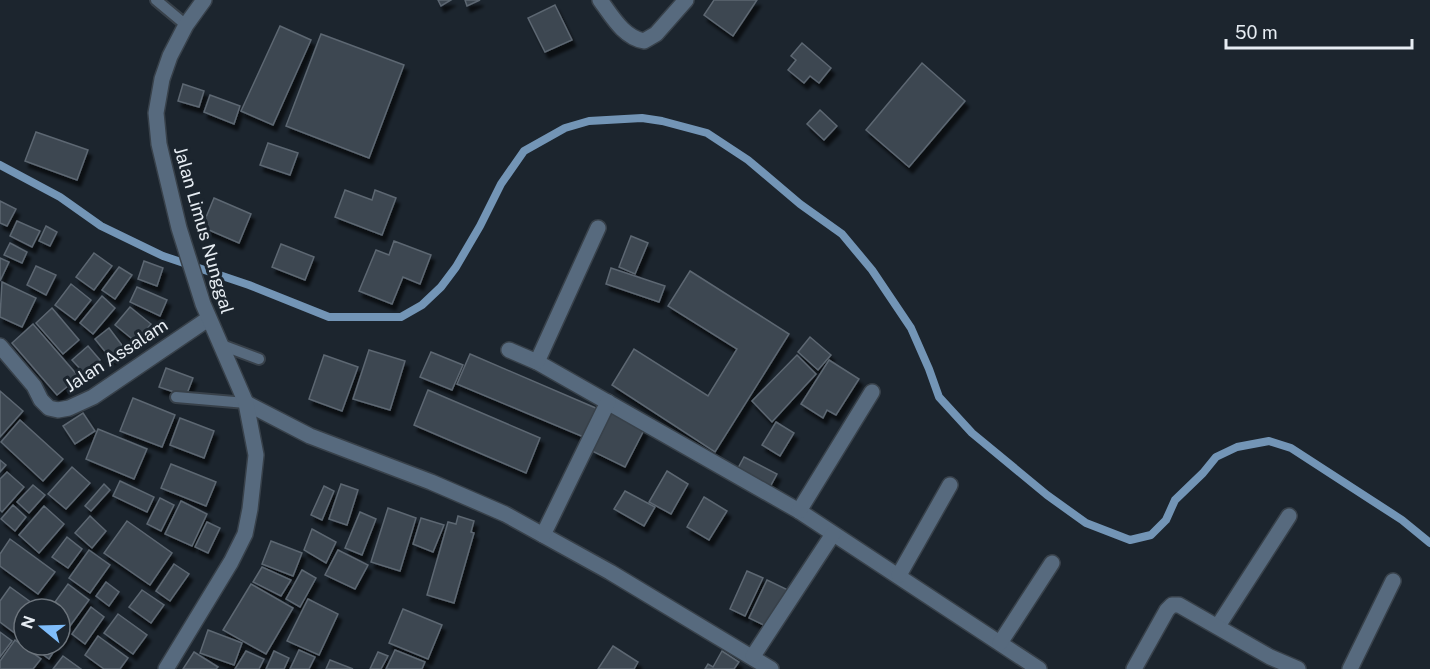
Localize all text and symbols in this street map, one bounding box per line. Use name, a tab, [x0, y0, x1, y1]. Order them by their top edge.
scale bar	[1226, 12, 1412, 50]
text: 50 m	[1235, 22, 1278, 43]
street label: Jalan Limus Nunggal	[170, 144, 238, 316]
street label: Jalan Assalam	[61, 314, 171, 396]
north arrow	[12, 597, 72, 657]
text: N	[17, 613, 39, 631]

